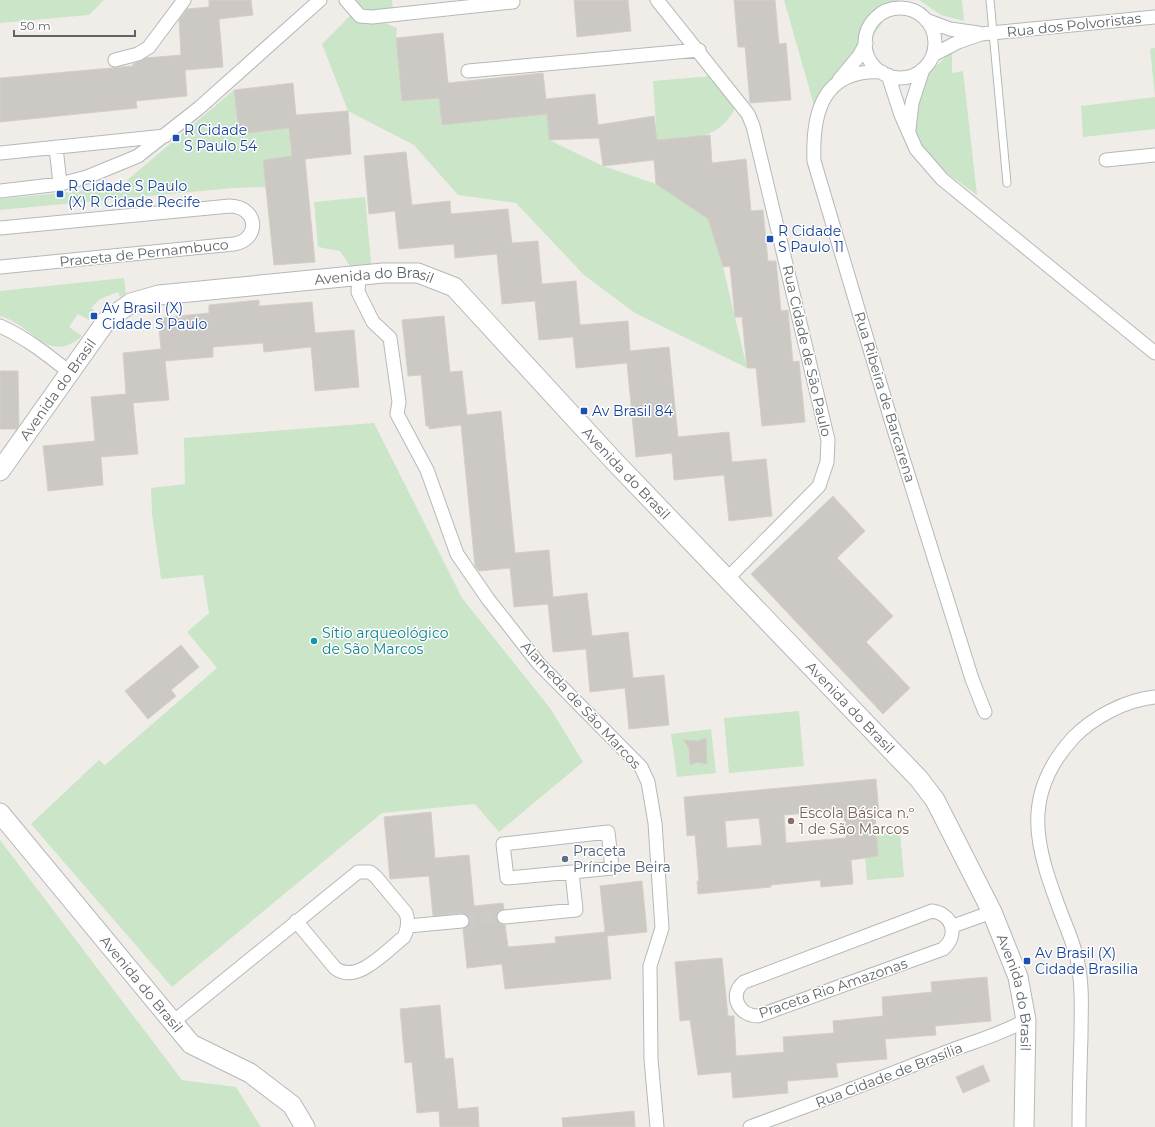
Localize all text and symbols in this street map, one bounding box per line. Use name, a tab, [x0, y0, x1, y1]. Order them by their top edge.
street label: Rua dos Polvoristas	[1006, 9, 1142, 41]
scale bar	[14, 12, 135, 38]
text: 50 m	[20, 18, 51, 33]
place label: R Cidade S Paulo 54	[184, 121, 258, 155]
marker: R Cidade S Paulo 54	[171, 133, 181, 143]
place label: R Cidade S Paulo (X) R Cidade Recife	[68, 177, 200, 211]
marker: R Cidade S Paulo (X) R Cidade Recife	[55, 189, 65, 199]
place label: R Cidade S Paulo 11	[778, 222, 844, 256]
marker: R Cidade S Paulo 11	[765, 234, 775, 244]
street label: Praceta de Pernambuco	[58, 235, 230, 271]
street label: Rua Cidade de São Paulo	[778, 263, 836, 439]
street label: Avenida do Brasil	[314, 264, 437, 289]
place label: Av Brasil (X) Cidade S Paulo	[102, 299, 208, 333]
street label: Rua Ribeira de Barcarena	[850, 309, 920, 485]
marker: Av Brasil (X) Cidade S Paulo	[89, 311, 99, 321]
street label: Avenida do Brasil	[16, 335, 100, 444]
place label: Av Brasil 84	[592, 402, 674, 420]
marker: Av Brasil 84	[579, 406, 589, 416]
street label: Avenida do Brasil	[578, 423, 674, 523]
place label: Sítio arqueológico de São Marcos	[322, 624, 449, 658]
marker: Sítio arqueológico de São Marcos	[309, 636, 319, 646]
street label: Alameda de São Marcos	[517, 637, 645, 773]
street label: Avenida do Brasil	[802, 658, 898, 757]
place label: Escola Básica n.º 1 de São Marcos	[799, 804, 915, 838]
marker: Escola Básica n.º 1 de São Marcos	[786, 816, 796, 826]
place label: Praceta Príncipe Beira	[573, 842, 671, 876]
marker: Praceta Príncipe Beira	[560, 854, 570, 864]
street label: Avenida do Brasil	[993, 931, 1035, 1051]
street label: Avenida do Brasil	[96, 932, 187, 1036]
place label: Av Brasil (X) Cidade Brasilia	[1035, 944, 1138, 978]
street label: Praceta Rio Amazonas	[756, 954, 910, 1022]
marker: Av Brasil (X) Cidade Brasilia	[1022, 956, 1032, 966]
street label: Rua Cidade de Brasília	[813, 1039, 965, 1111]

